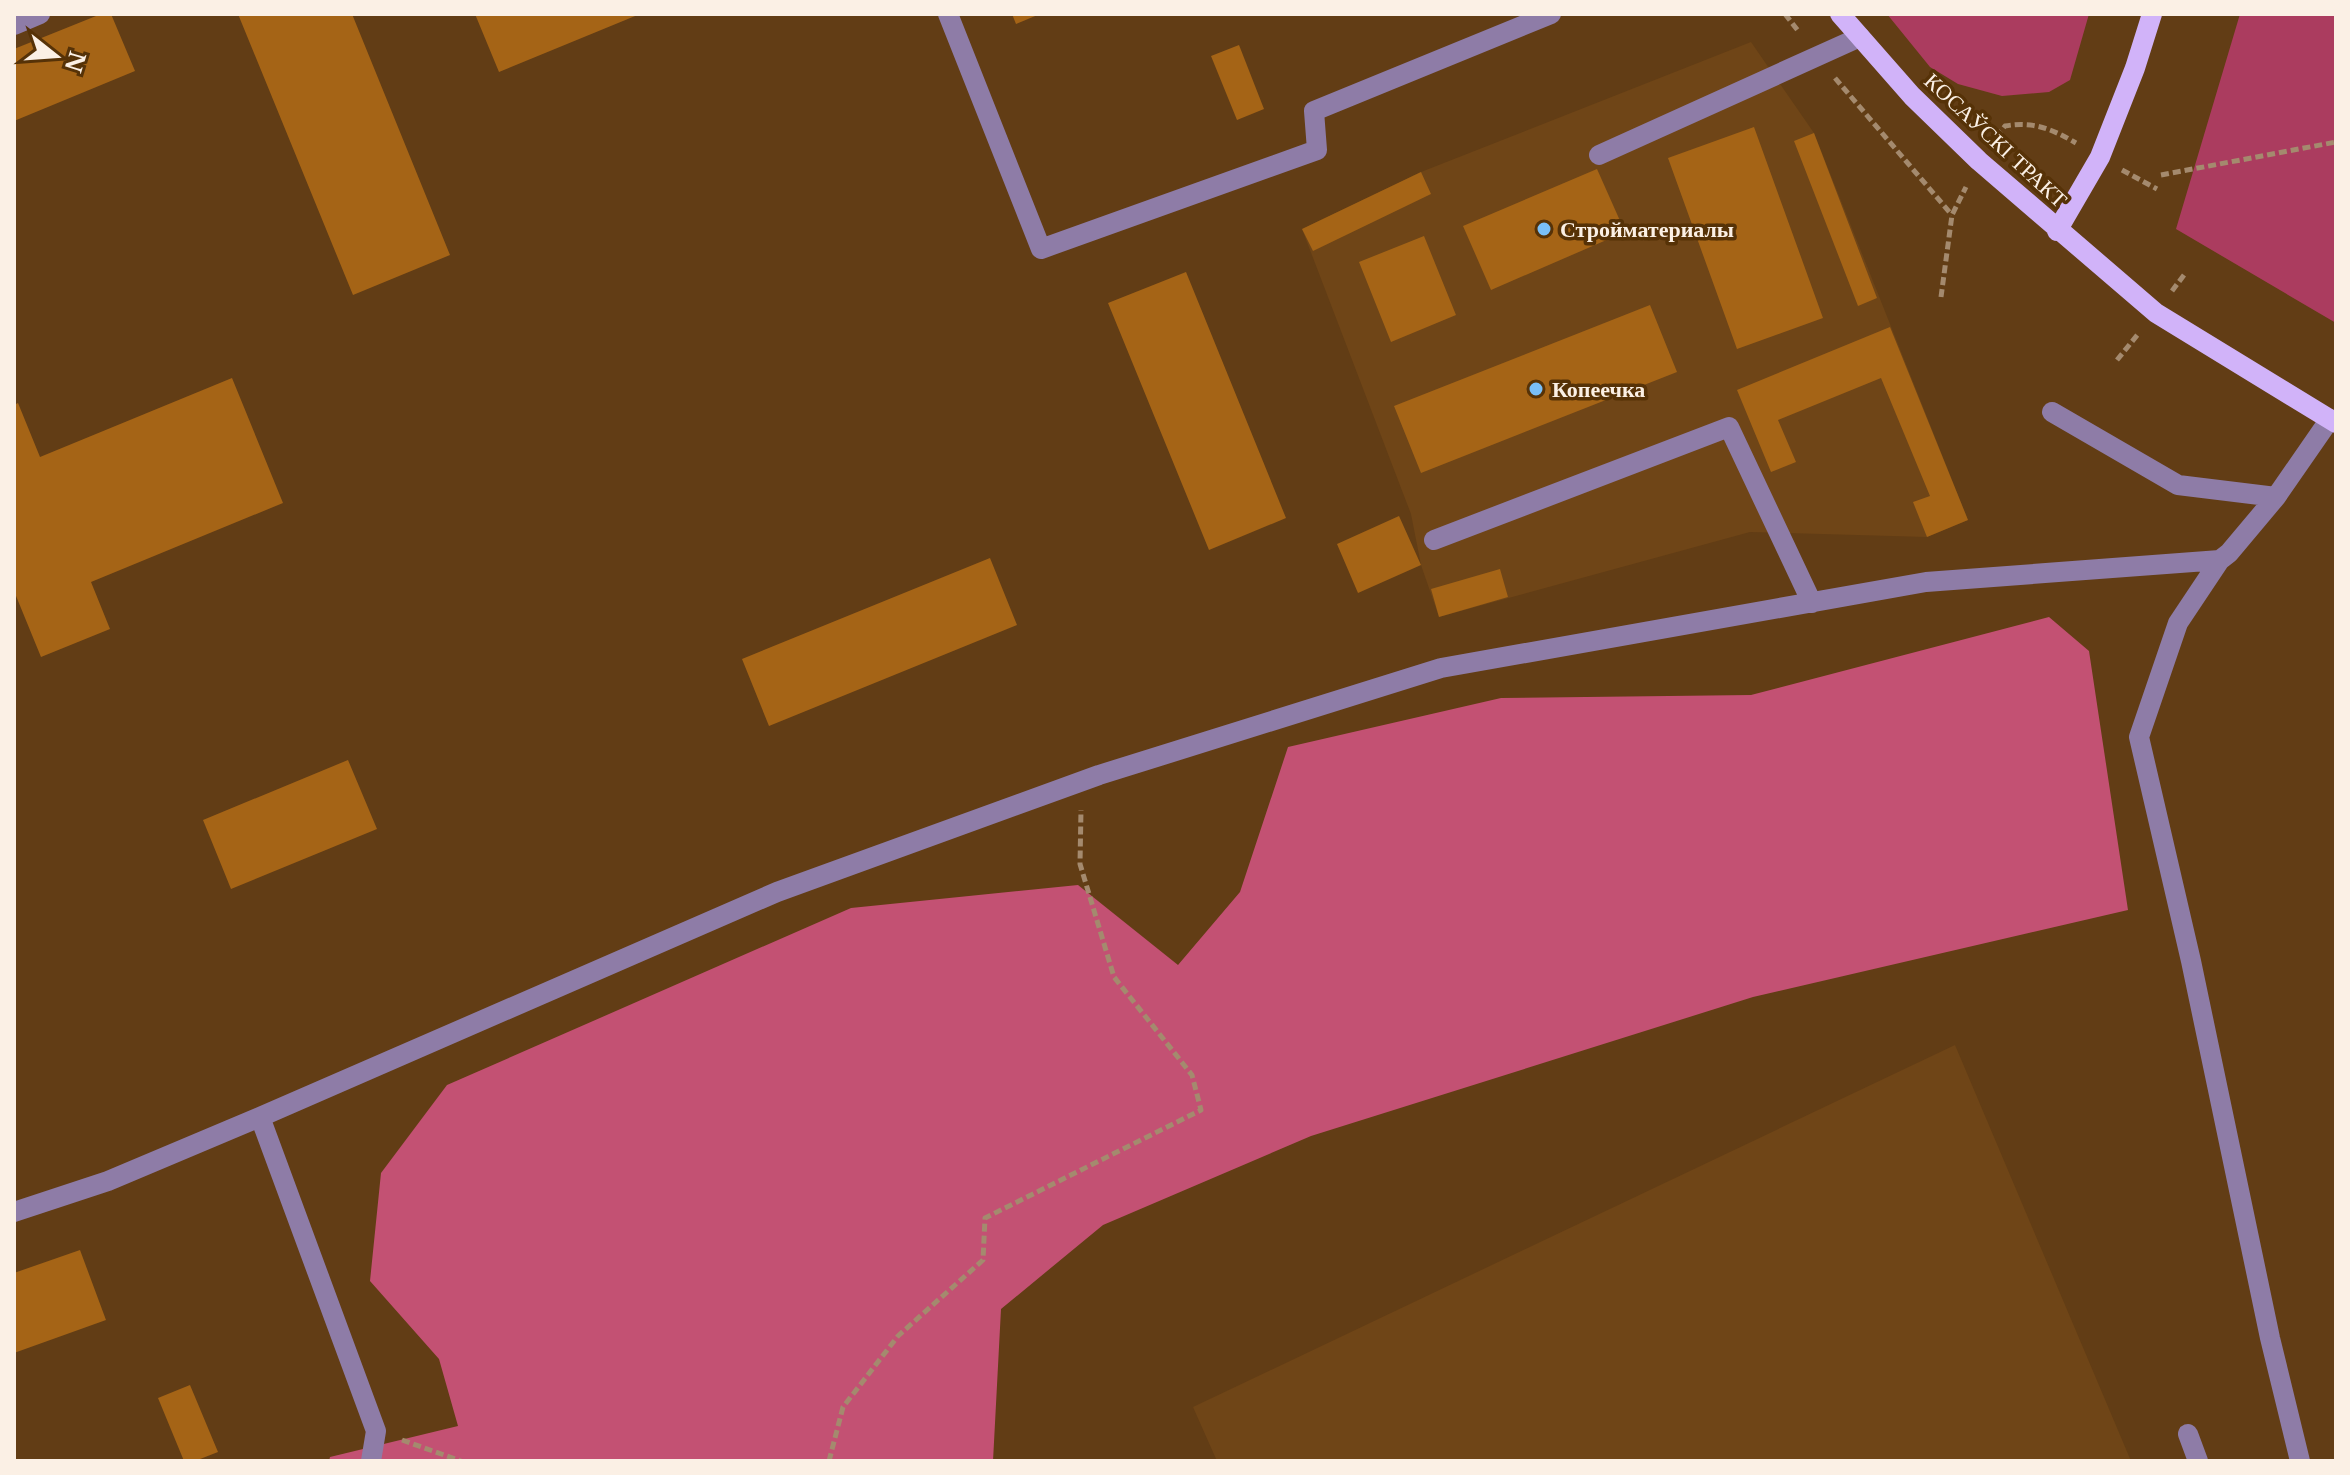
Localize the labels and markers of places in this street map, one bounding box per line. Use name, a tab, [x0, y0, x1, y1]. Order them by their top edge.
place label: Стройматериалы	[1560, 216, 1734, 243]
marker: Стройматериалы	[1535, 220, 1553, 238]
place label: Копеечка	[1552, 376, 1645, 403]
marker: Копеечка	[1527, 380, 1545, 398]

